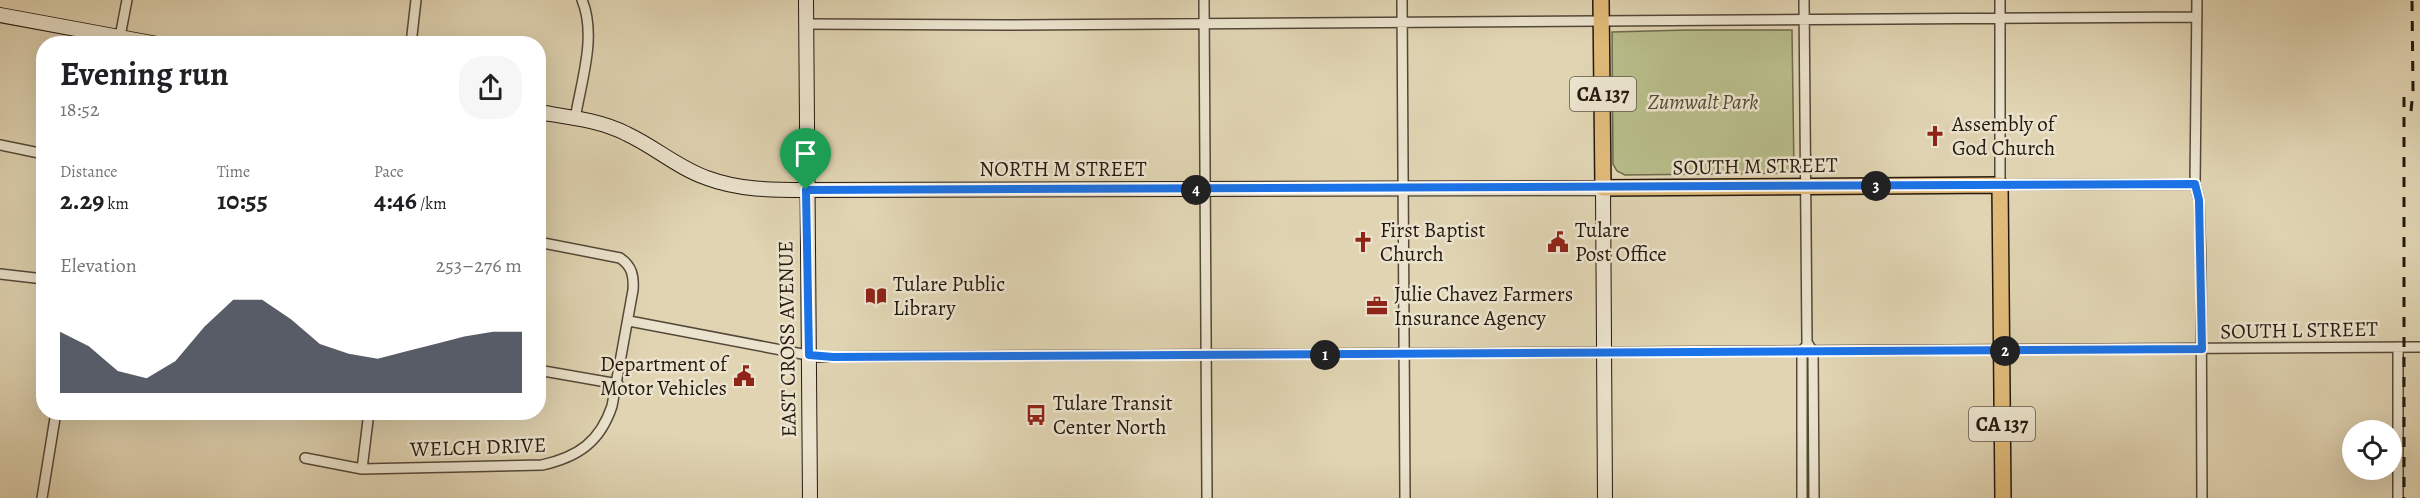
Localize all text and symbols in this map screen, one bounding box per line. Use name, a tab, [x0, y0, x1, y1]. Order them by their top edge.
text: Evening run	[60, 51, 229, 96]
button: share	[459, 56, 522, 119]
road number: CA 137	[1570, 77, 1636, 111]
park label: Zumwalt Park	[1648, 88, 1758, 116]
text: 18:52	[60, 96, 99, 123]
place label: Assembly of God Church	[1951, 110, 2058, 162]
church icon: Assembly of God Church	[1923, 124, 1947, 148]
pin	[780, 128, 831, 190]
icon: arrive	[789, 137, 822, 170]
street label: SOUTH M STREET	[1672, 151, 1838, 181]
street label: NORTH M STREET	[979, 155, 1147, 183]
text: Distance	[60, 161, 117, 183]
text: Time	[217, 161, 250, 183]
text: Pace	[374, 161, 404, 183]
pin: 3	[1861, 171, 1891, 201]
pin: 4	[1181, 175, 1211, 205]
text: 3	[1873, 175, 1879, 197]
text: 4	[1192, 179, 1200, 201]
text: 2.29	[60, 183, 104, 218]
text: 10:55	[217, 183, 268, 218]
text: 4:46	[374, 183, 417, 218]
text: km	[104, 193, 129, 215]
text: /km	[417, 193, 446, 215]
place label: First Baptist Church	[1380, 216, 1486, 268]
place label: Tulare Post Office	[1575, 216, 1667, 268]
church icon: First Baptist Church	[1351, 230, 1375, 254]
public building icon: Tulare Post Office	[1546, 230, 1570, 254]
street label: EAST CROSS AVENUE	[771, 240, 803, 438]
text: Elevation	[60, 252, 137, 279]
text: 253–276 m	[436, 252, 522, 279]
place label: Tulare Public Library	[893, 270, 1005, 322]
place label: Julie Chavez Farmers Insurance Agency	[1394, 280, 1573, 332]
library icon: Tulare Public Library	[864, 284, 888, 308]
office icon: Julie Chavez Farmers Insurance Agency	[1365, 294, 1389, 318]
street label: SOUTH L STREET	[2220, 315, 2379, 345]
pin: 2	[1990, 336, 2020, 366]
pin: 1	[1310, 340, 1340, 370]
text: 2	[2001, 340, 2009, 362]
text: 1	[1322, 344, 1328, 366]
place label: Department of Motor Vehicles	[600, 350, 730, 402]
public building icon: Department of Motor Vehicles	[732, 364, 756, 388]
place label: Tulare Transit Center North	[1053, 389, 1173, 441]
bus stop icon: Tulare Transit Center North	[1024, 403, 1048, 427]
road number: CA 137	[1969, 407, 2035, 441]
map controls	[2342, 420, 2402, 480]
button: locate	[2342, 420, 2402, 480]
street label: WELCH DRIVE	[408, 431, 547, 463]

